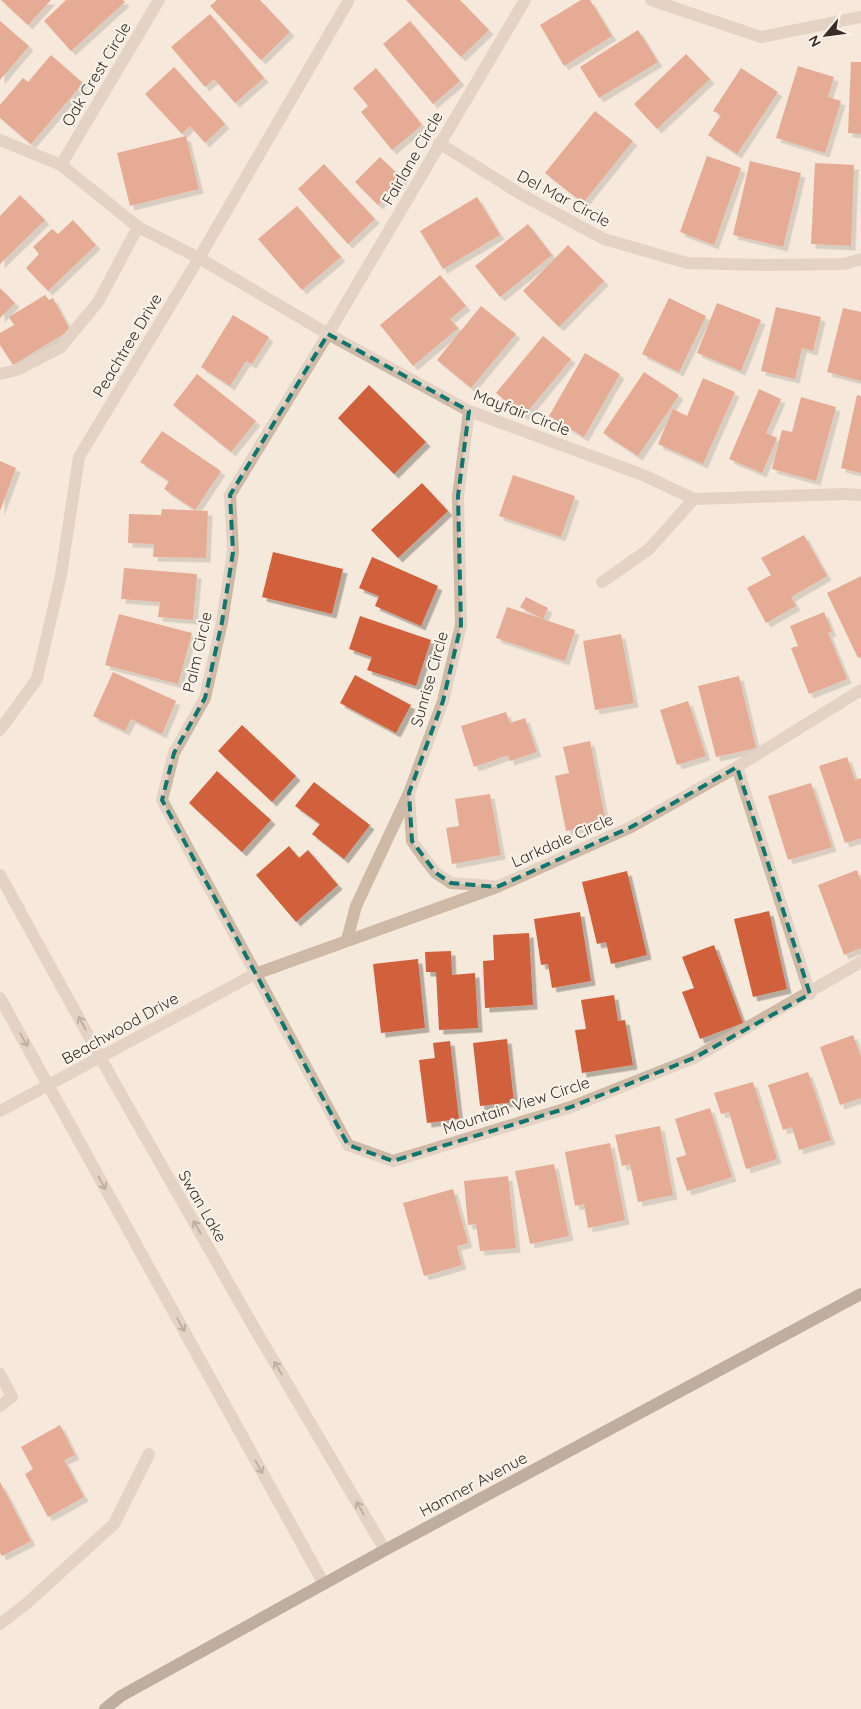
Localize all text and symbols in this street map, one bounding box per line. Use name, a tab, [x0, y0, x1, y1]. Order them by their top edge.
north arrow	[801, 10, 851, 60]
street label: Oak Crest Circle	[57, 18, 135, 130]
text: N	[804, 32, 825, 50]
street label: Fairlane Circle	[377, 108, 447, 208]
street label: Del Mar Circle	[514, 165, 614, 231]
street label: Peachtree Drive	[88, 289, 166, 401]
street label: Mayfair Circle	[471, 384, 573, 440]
street label: Palm Circle	[178, 610, 216, 694]
street label: Sunrise Circle	[406, 629, 452, 729]
street label: Larkdale Circle	[508, 809, 616, 871]
street label: Beachwood Drive	[58, 988, 182, 1068]
one-way arrow	[77, 1017, 87, 1031]
one-way arrow	[19, 1033, 29, 1048]
street label: Mountain View Circle	[440, 1072, 592, 1138]
street label: Swan Lake	[174, 1166, 232, 1246]
one-way arrow	[97, 1175, 107, 1190]
one-way arrow	[191, 1221, 201, 1235]
one-way arrow	[176, 1317, 186, 1332]
one-way arrow	[272, 1362, 282, 1376]
street label: Hamner Avenue	[416, 1447, 530, 1521]
one-way arrow	[255, 1459, 265, 1474]
one-way arrow	[355, 1502, 365, 1516]

